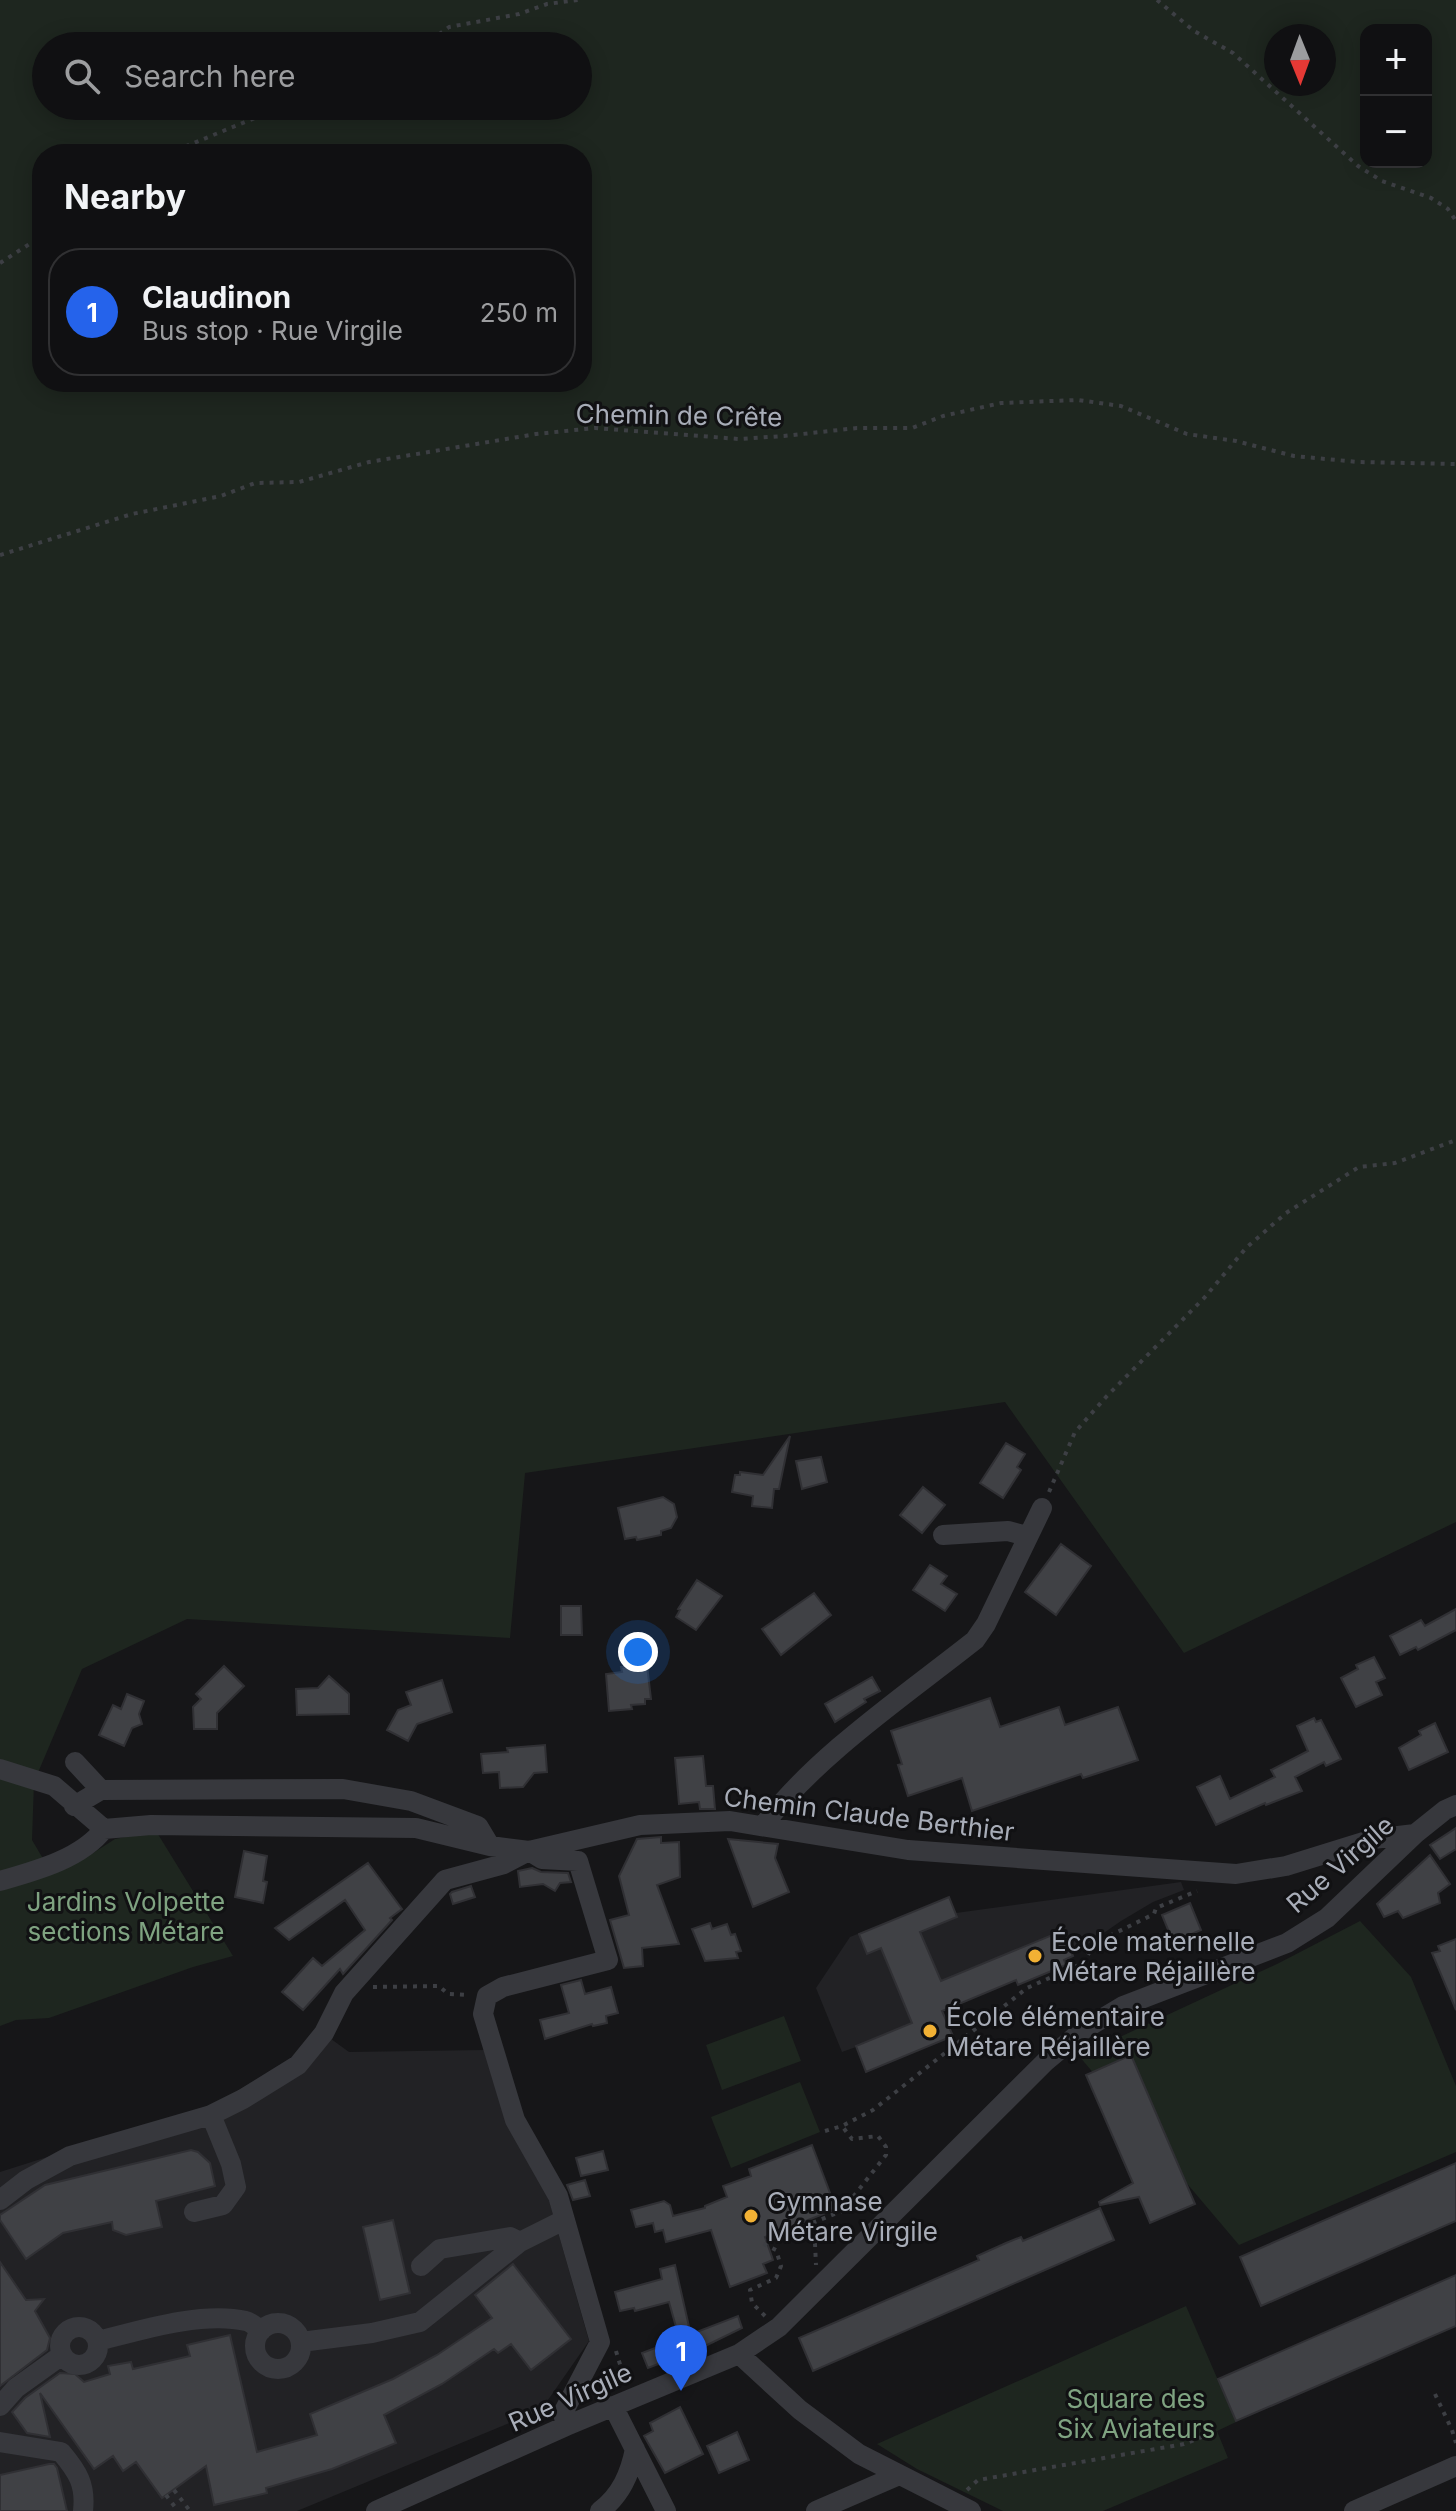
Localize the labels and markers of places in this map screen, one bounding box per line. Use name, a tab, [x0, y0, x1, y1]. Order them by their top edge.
place label: École maternelle Métare Réjaillère	[1051, 1926, 1256, 1987]
marker: École maternelle Métare Réjaillère	[1026, 1947, 1044, 1965]
place label: École élémentaire Métare Réjaillère	[946, 2001, 1165, 2062]
marker: École élémentaire Métare Réjaillère	[921, 2022, 939, 2040]
place label: Gymnase Métare Virgile	[767, 2186, 938, 2247]
marker: Gymnase Métare Virgile	[742, 2207, 760, 2225]
pin: 1	[655, 2325, 707, 2391]

